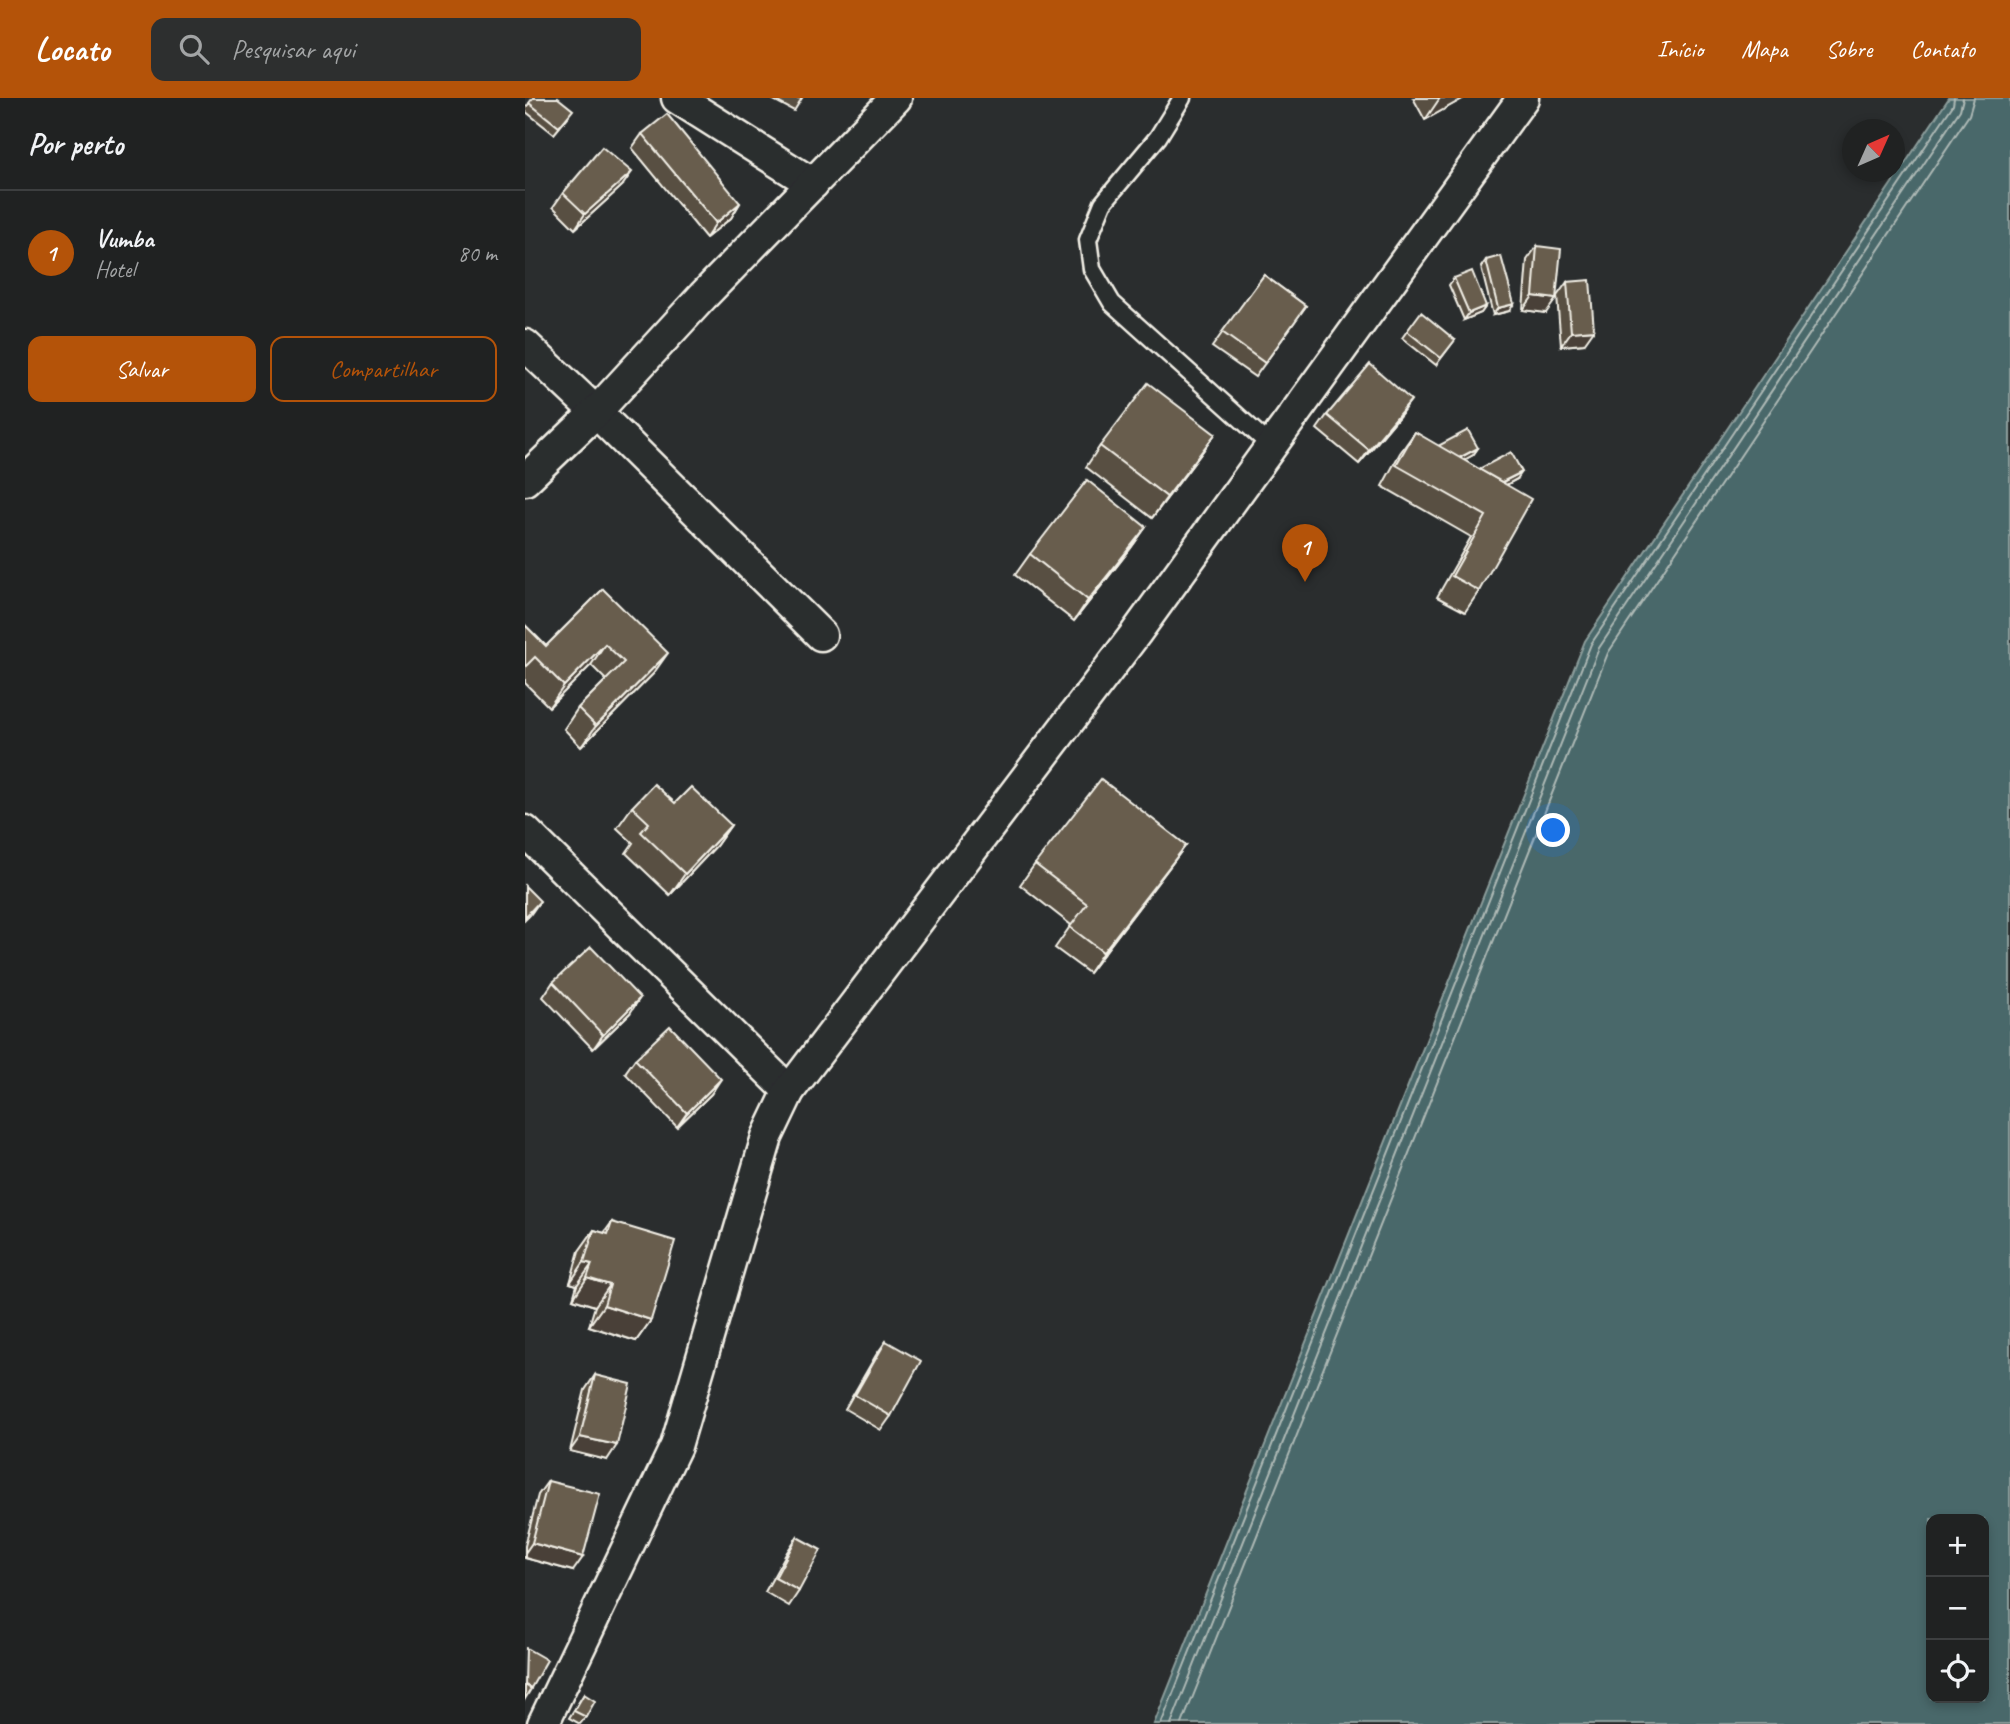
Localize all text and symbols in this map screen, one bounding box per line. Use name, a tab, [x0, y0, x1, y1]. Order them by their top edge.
search box	[151, 18, 641, 81]
text: Locato	[35, 28, 109, 70]
icon: search	[175, 30, 213, 68]
text: Pesquisar aqui	[231, 33, 355, 66]
text: Início	[1657, 34, 1703, 64]
text: Mapa	[1741, 34, 1788, 64]
text: Sobre	[1826, 34, 1872, 64]
text: Contato	[1910, 34, 1975, 64]
north arrow	[1842, 119, 1905, 182]
text: Por perto	[28, 125, 123, 163]
text: Vumba	[95, 222, 154, 255]
text: 1	[46, 239, 56, 268]
text: 80 m	[458, 239, 497, 268]
text: Hotel	[95, 255, 135, 284]
button: Salvar	[28, 336, 256, 402]
button: Compartilhar	[270, 336, 497, 402]
pin: 1	[1282, 524, 1328, 582]
your location	[1536, 813, 1570, 847]
map controls	[1926, 1514, 1989, 1703]
button: +	[1926, 1514, 1989, 1577]
button: −	[1926, 1577, 1989, 1640]
button: locate	[1926, 1640, 1989, 1703]

